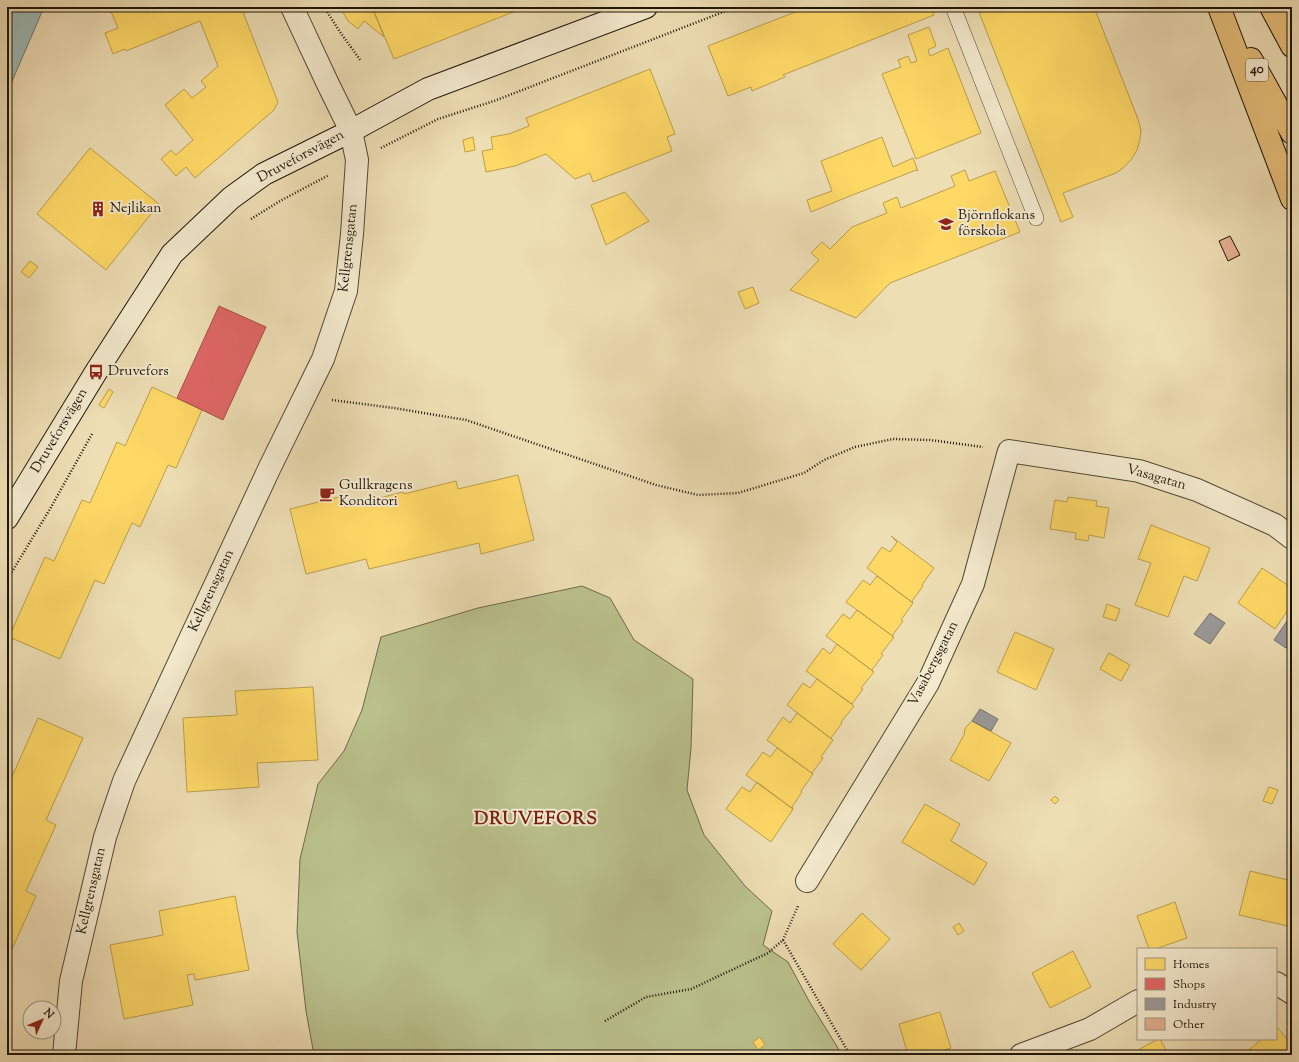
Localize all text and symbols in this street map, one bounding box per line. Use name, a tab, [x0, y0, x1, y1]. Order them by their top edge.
road number: 40	[1246, 59, 1268, 81]
street label: Druveforsvägen	[254, 126, 348, 188]
place label: Nejlikan	[110, 199, 162, 219]
building icon: Nejlikan	[89, 200, 107, 218]
street label: Kellgrensgatan	[334, 203, 364, 293]
place label: Björnflokans förskola	[958, 206, 1035, 242]
school or university icon: Björnflokans förskola	[937, 215, 955, 233]
place label: Druvefors	[108, 362, 169, 382]
bus stop icon: Druvefors	[87, 363, 105, 381]
street label: Druveforsvägen	[27, 385, 93, 477]
street label: Vasagatan	[1124, 460, 1188, 496]
place label: Gullkragens Konditori	[339, 476, 412, 512]
cafe icon: Gullkragens Konditori	[318, 485, 336, 503]
street label: Kellgrensgatan	[184, 547, 240, 635]
street label: Vasabergsgatan	[904, 618, 964, 710]
district label: DRUVEFORS	[474, 807, 598, 833]
street label: Kellgrensgatan	[72, 846, 112, 936]
legend	[1137, 948, 1277, 1040]
text: Homes	[1173, 956, 1209, 974]
text: Shops	[1173, 976, 1205, 994]
text: Industry	[1173, 996, 1217, 1014]
north arrow	[22, 1000, 62, 1040]
text: N	[39, 1004, 57, 1023]
text: Other	[1173, 1016, 1205, 1034]

